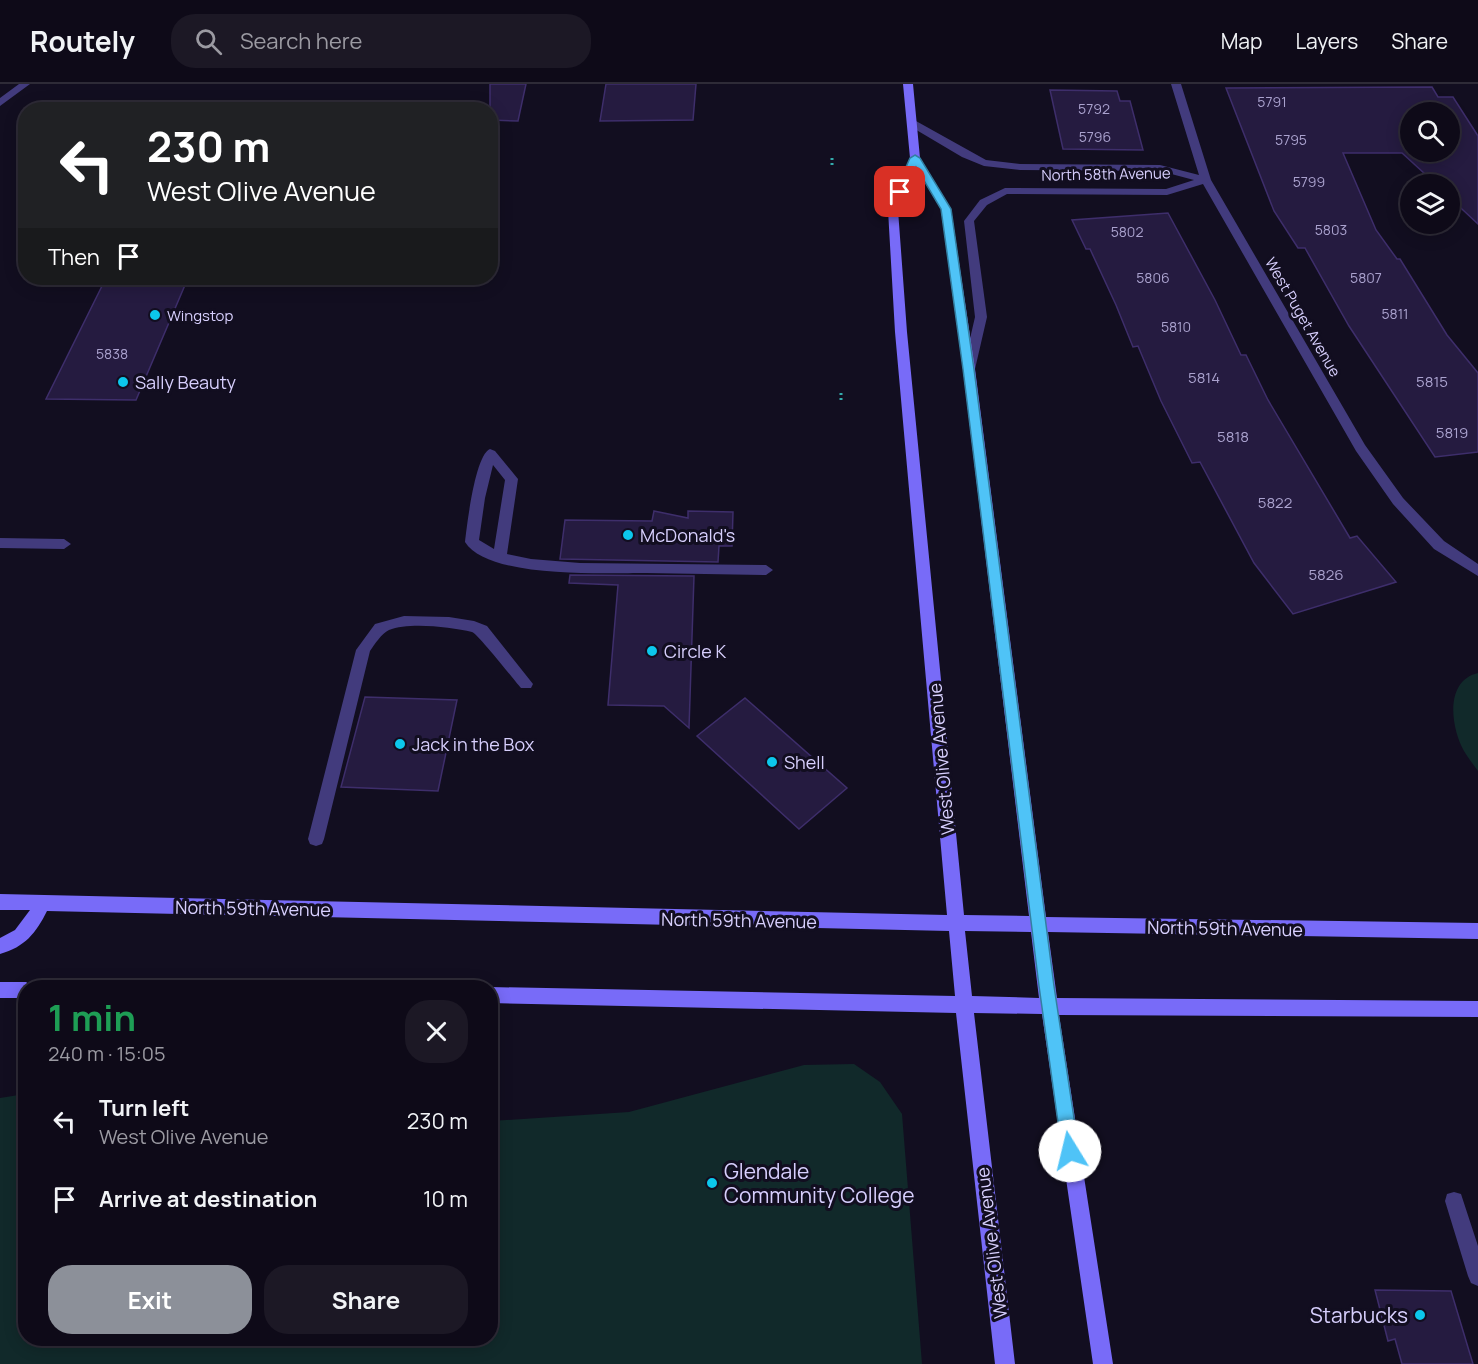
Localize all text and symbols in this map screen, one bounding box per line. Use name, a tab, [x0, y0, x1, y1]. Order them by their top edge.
search box	[171, 14, 591, 68]
text: Routely	[30, 22, 135, 60]
icon: search	[192, 25, 225, 58]
text: Search here	[240, 26, 362, 56]
text: Map	[1221, 27, 1262, 55]
text: Layers	[1295, 27, 1358, 55]
text: Share	[1391, 27, 1448, 55]
house number: 5791	[1257, 92, 1287, 111]
house number: 5792	[1078, 99, 1110, 118]
map controls	[1400, 102, 1460, 234]
button: search	[1400, 102, 1460, 162]
text: 230 m	[147, 117, 270, 175]
icon: left	[48, 126, 126, 204]
house number: 5796	[1079, 127, 1111, 146]
house number: 5795	[1275, 130, 1307, 149]
street label: North 58th Avenue	[1041, 162, 1171, 186]
pin	[874, 166, 925, 217]
text: West Olive Avenue	[147, 172, 376, 209]
house number: 5799	[1293, 172, 1325, 191]
button: layers	[1400, 174, 1460, 234]
icon: arrive	[883, 175, 916, 208]
house number: 5803	[1315, 220, 1347, 239]
house number: 5802	[1111, 222, 1143, 241]
icon: arrive	[112, 240, 145, 273]
text: Then	[48, 242, 100, 272]
street label: West Puget Avenue	[1260, 253, 1346, 381]
house number: 5806	[1136, 268, 1170, 287]
house number: 5807	[1350, 268, 1382, 287]
house number: 5811	[1381, 304, 1409, 323]
place label: Wingstop	[167, 305, 233, 326]
marker: Wingstop	[148, 308, 162, 322]
house number: 5810	[1161, 317, 1191, 336]
house number: 5838	[96, 344, 128, 363]
house number: 5814	[1188, 367, 1220, 388]
place label: Sally Beauty	[135, 370, 237, 394]
house number: 5815	[1416, 371, 1448, 392]
marker: Sally Beauty	[116, 375, 130, 389]
house number: 5819	[1436, 422, 1468, 443]
house number: 5818	[1217, 426, 1249, 447]
house number: 5822	[1258, 492, 1292, 513]
place label: McDonald's	[640, 523, 735, 547]
marker: McDonald's	[621, 528, 635, 542]
house number: 5826	[1308, 564, 1344, 585]
place label: Circle K	[664, 639, 726, 663]
marker: Circle K	[645, 644, 659, 658]
street label: West Olive Avenue	[922, 682, 960, 836]
place label: Jack in the Box	[412, 732, 535, 756]
marker: Jack in the Box	[393, 737, 407, 751]
place label: Shell	[784, 750, 825, 774]
marker: Shell	[765, 755, 779, 769]
street label: North 59th Avenue	[175, 895, 331, 921]
street label: North 59th Avenue	[661, 907, 817, 933]
street label: North 59th Avenue	[1147, 915, 1303, 941]
text: 1 min	[48, 993, 136, 1042]
button: close	[405, 1000, 468, 1063]
text: 240 m · 15:05	[48, 1040, 166, 1067]
text: Turn left	[99, 1093, 189, 1123]
icon: left	[48, 1105, 81, 1138]
text: 230 m	[407, 1106, 468, 1136]
position arrow	[1038, 1119, 1102, 1183]
text: West Olive Avenue	[99, 1123, 268, 1150]
place label: Glendale Community College	[724, 1157, 915, 1209]
street label: West Olive Avenue	[970, 1166, 1012, 1320]
marker: Glendale Community College	[705, 1176, 719, 1190]
icon: arrive	[48, 1183, 81, 1216]
text: Arrive at destination	[99, 1184, 317, 1214]
text: 10 m	[423, 1184, 468, 1214]
button: Exit	[48, 1265, 252, 1334]
button: Share	[264, 1265, 468, 1334]
place label: Starbucks	[1310, 1301, 1408, 1329]
marker: Starbucks	[1413, 1308, 1427, 1322]

